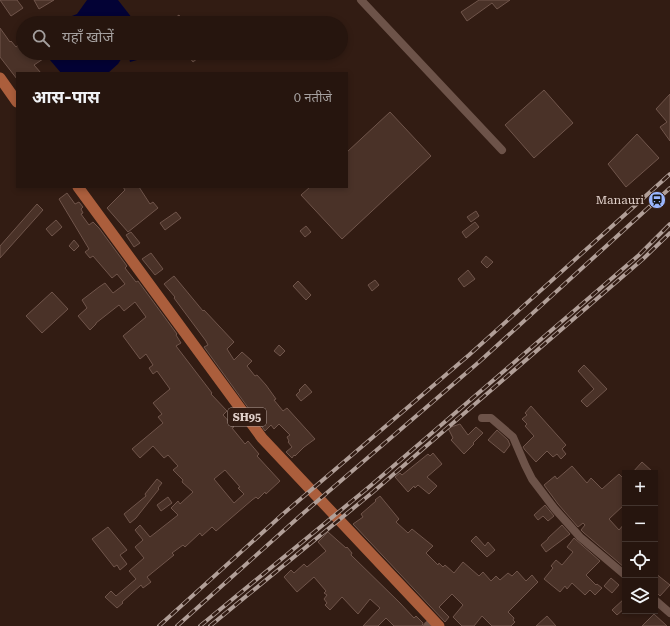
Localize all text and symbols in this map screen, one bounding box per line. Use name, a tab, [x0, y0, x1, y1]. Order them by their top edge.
search box	[16, 16, 348, 60]
icon: search	[30, 27, 52, 49]
text: यहाँ खोजें	[62, 28, 114, 46]
text: आस-पास	[32, 87, 100, 107]
text: 0 नतीजे	[294, 90, 332, 105]
station icon: Manauri	[647, 190, 667, 210]
place label: Manauri	[596, 193, 644, 207]
road number: SH95	[228, 408, 266, 426]
map controls	[622, 470, 658, 614]
button: +	[622, 470, 658, 506]
button: −	[622, 506, 658, 542]
button: locate	[622, 542, 658, 578]
button: layers	[622, 578, 658, 614]

